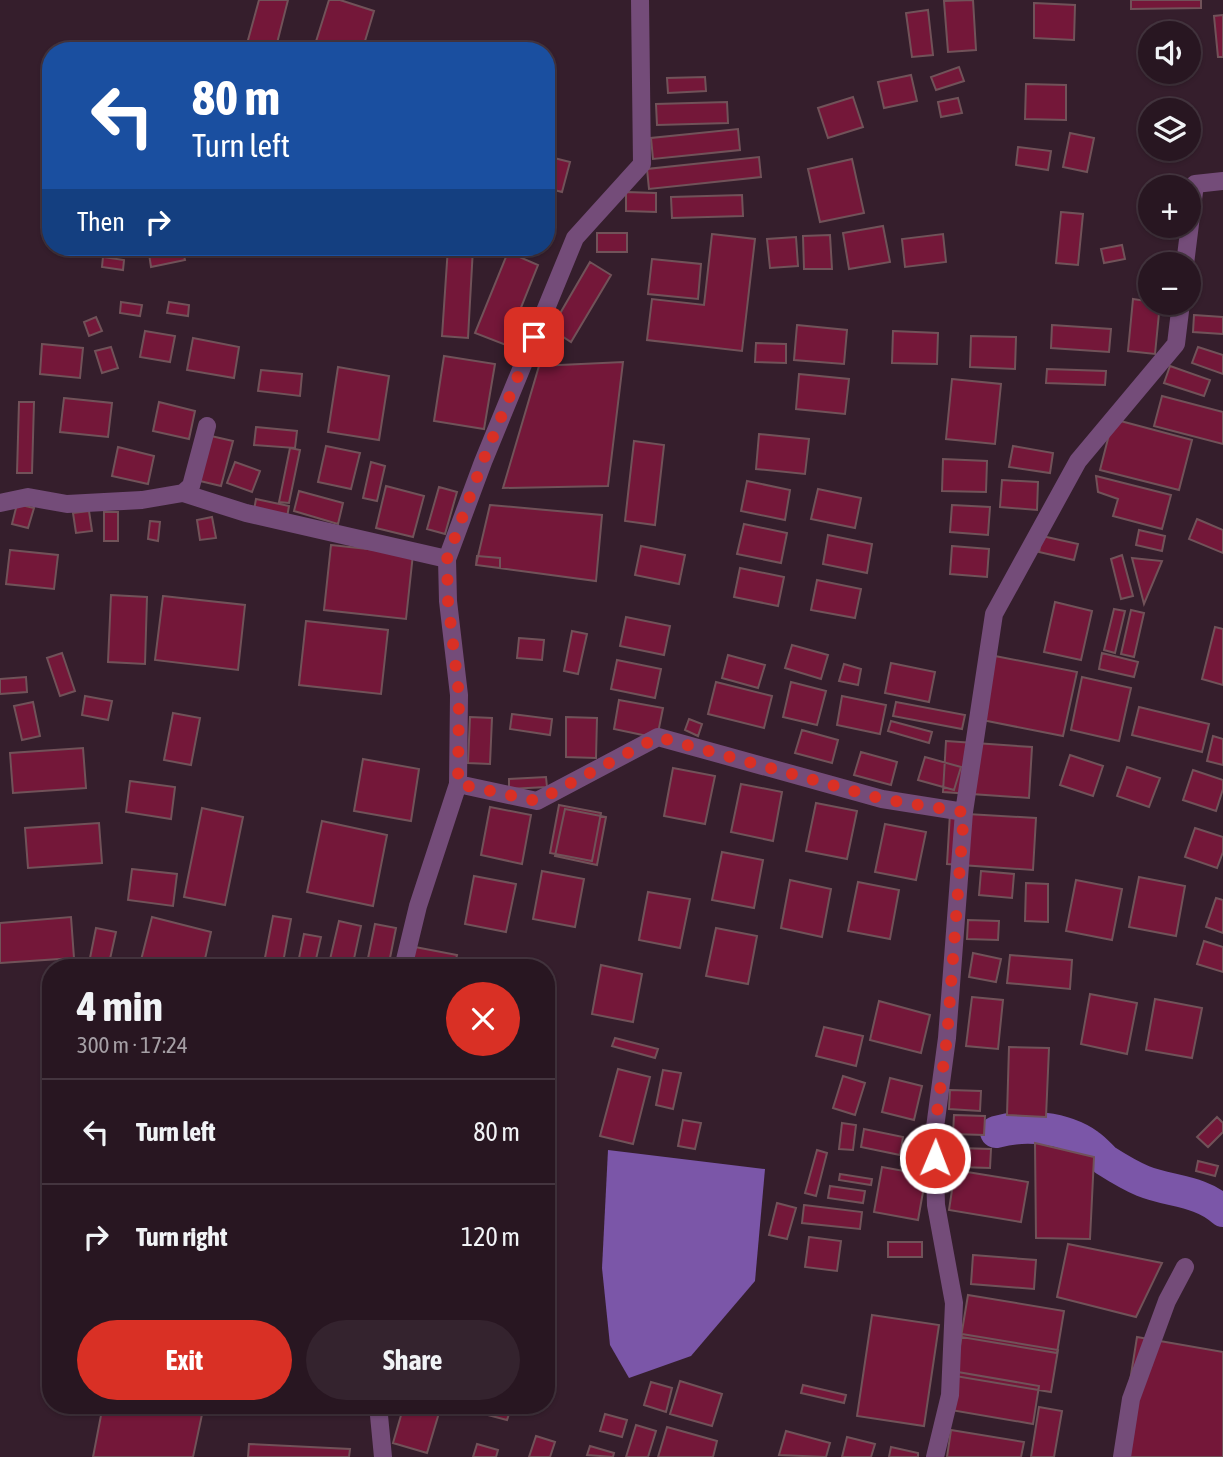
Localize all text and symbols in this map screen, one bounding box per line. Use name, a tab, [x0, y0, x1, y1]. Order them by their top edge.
map controls	[1138, 21, 1201, 315]
button: sound	[1138, 21, 1201, 84]
text: 80 m	[192, 69, 280, 125]
icon: left	[77, 70, 168, 161]
button: layers	[1138, 98, 1201, 161]
text: Turn left	[192, 127, 290, 164]
button: +	[1138, 175, 1201, 238]
icon: right	[139, 203, 177, 241]
text: Then	[77, 207, 125, 237]
button: −	[1138, 252, 1201, 315]
pin	[504, 307, 564, 367]
icon: arrive	[515, 318, 553, 356]
text: 4 min	[77, 982, 163, 1030]
button: close	[446, 982, 520, 1056]
text: 300 m · 17:24	[77, 1032, 188, 1058]
icon: left	[77, 1113, 115, 1151]
text: Turn left	[136, 1117, 216, 1147]
text: 80 m	[473, 1117, 520, 1147]
position arrow	[898, 1121, 972, 1195]
icon: right	[77, 1218, 115, 1256]
text: Turn right	[136, 1222, 227, 1252]
text: 120 m	[461, 1222, 520, 1252]
button: Exit	[77, 1320, 292, 1400]
button: Share	[306, 1320, 520, 1400]

